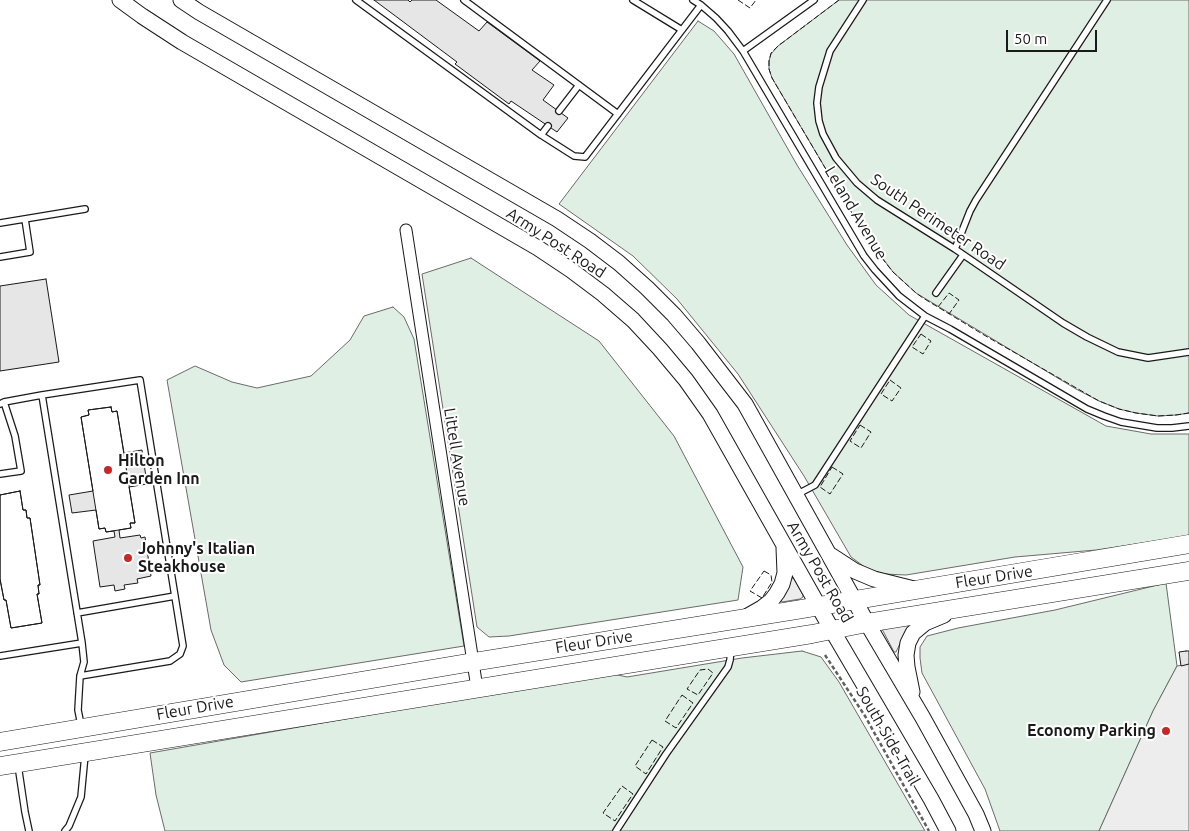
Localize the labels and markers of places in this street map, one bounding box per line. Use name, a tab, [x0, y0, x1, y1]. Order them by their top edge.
place label: Hilton Garden Inn	[118, 451, 200, 489]
marker: Hilton Garden Inn	[102, 464, 114, 476]
place label: Johnny's Italian Steakhouse	[138, 539, 255, 577]
marker: Johnny's Italian Steakhouse	[122, 552, 134, 564]
place label: Economy Parking	[1027, 721, 1156, 741]
marker: Economy Parking	[1160, 725, 1172, 737]

